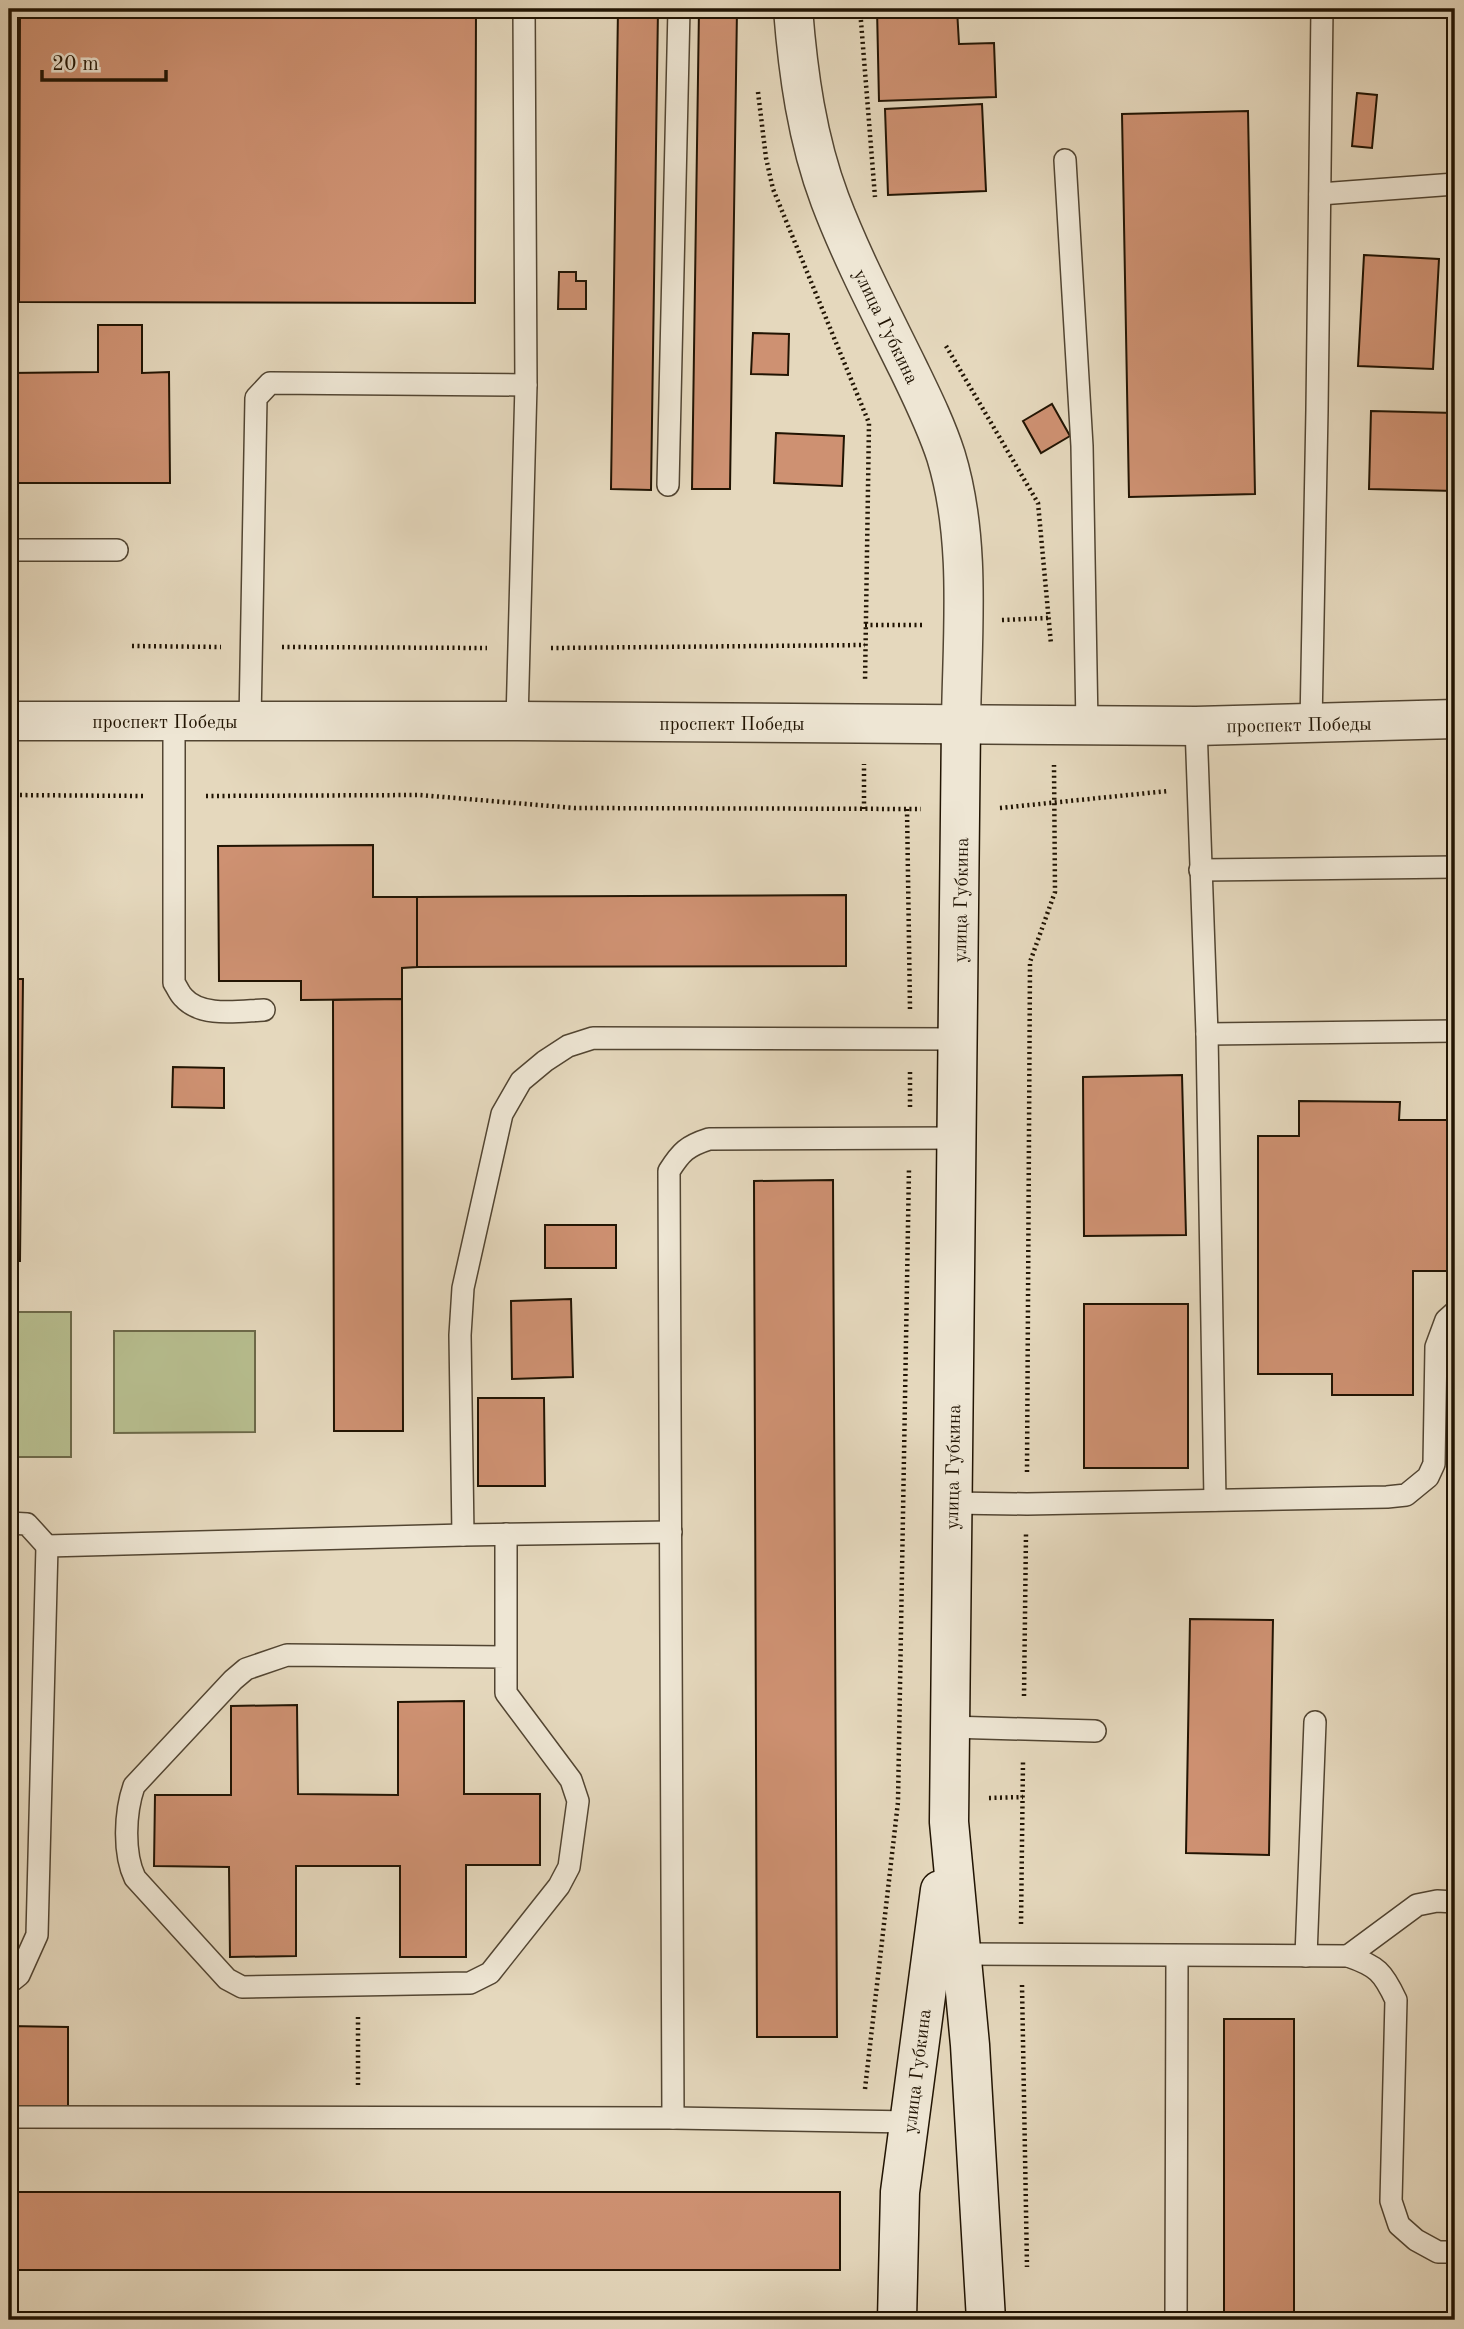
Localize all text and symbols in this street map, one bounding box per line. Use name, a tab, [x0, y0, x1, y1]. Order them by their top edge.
scale bar	[42, 38, 166, 82]
text: 20 m	[52, 54, 99, 75]
street label: улица Губкина	[849, 267, 921, 388]
street label: проспект Победы	[92, 714, 238, 733]
street label: проспект Победы	[659, 716, 805, 735]
street label: проспект Победы	[1226, 716, 1372, 737]
street label: улица Губкина	[952, 837, 973, 963]
street label: улица Губкина	[944, 1404, 965, 1530]
street label: улица Губкина	[901, 2007, 936, 2135]

